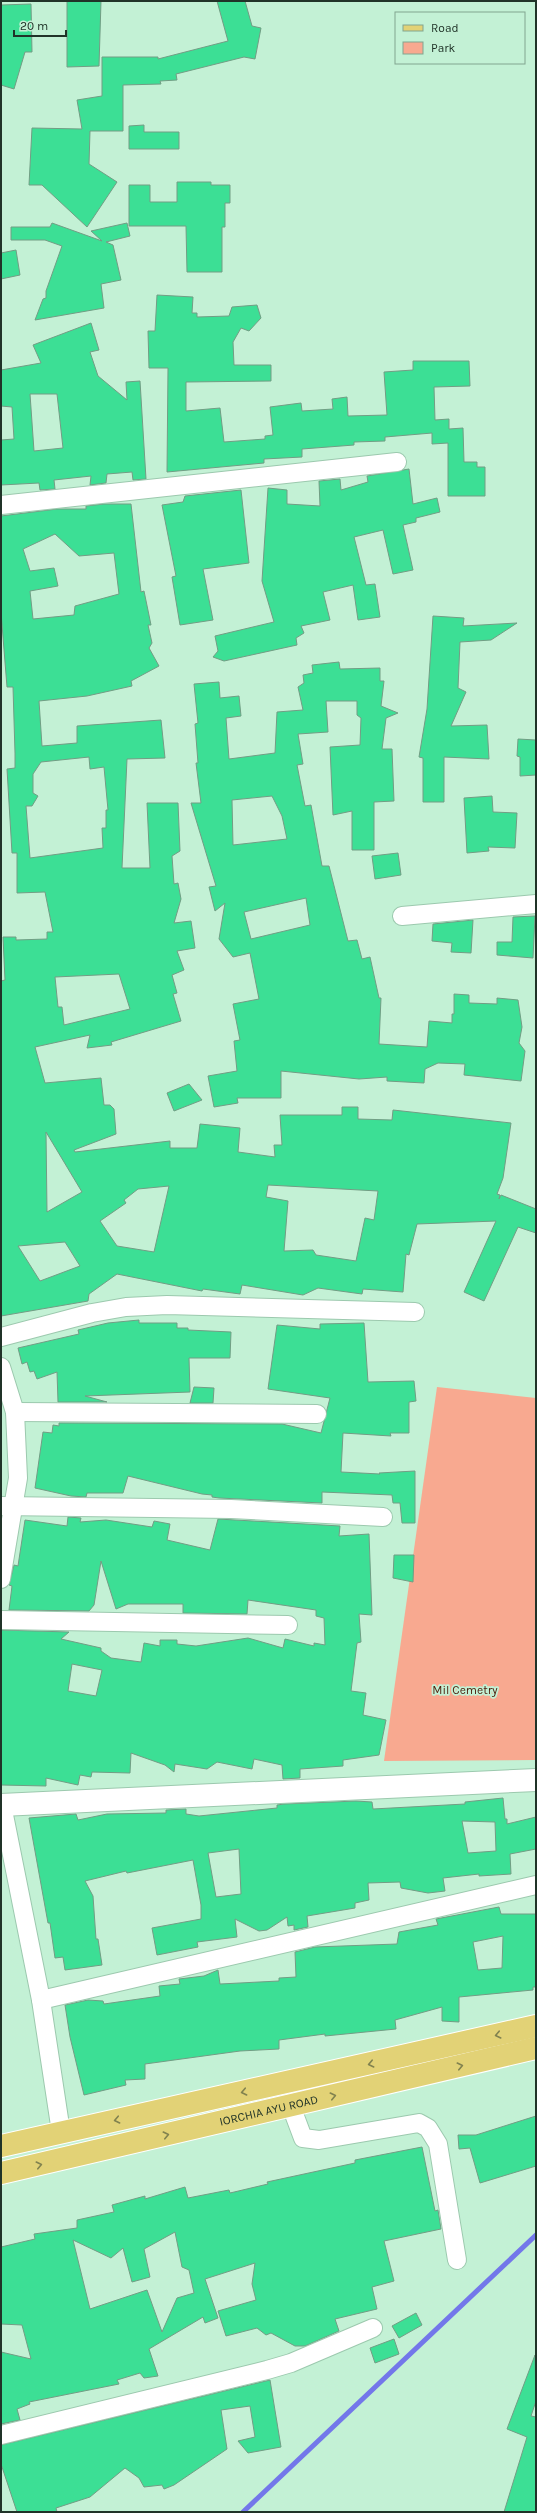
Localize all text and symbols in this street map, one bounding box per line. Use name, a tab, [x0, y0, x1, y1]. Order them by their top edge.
scale bar	[14, 12, 66, 38]
legend	[395, 12, 525, 64]
text: 20 m	[20, 19, 48, 33]
text: Road	[431, 21, 459, 35]
text: Park	[431, 41, 456, 55]
park label: Mil Cemetry	[432, 1683, 498, 1697]
one-way arrow	[495, 2030, 501, 2038]
one-way arrow	[368, 2060, 375, 2068]
one-way arrow	[457, 2063, 463, 2071]
one-way arrow	[241, 2088, 248, 2096]
street label: IORCHIA AYU ROAD	[218, 2092, 320, 2129]
one-way arrow	[329, 2092, 336, 2101]
one-way arrow	[114, 2115, 121, 2123]
one-way arrow	[162, 2132, 169, 2140]
one-way arrow	[36, 2161, 42, 2169]

